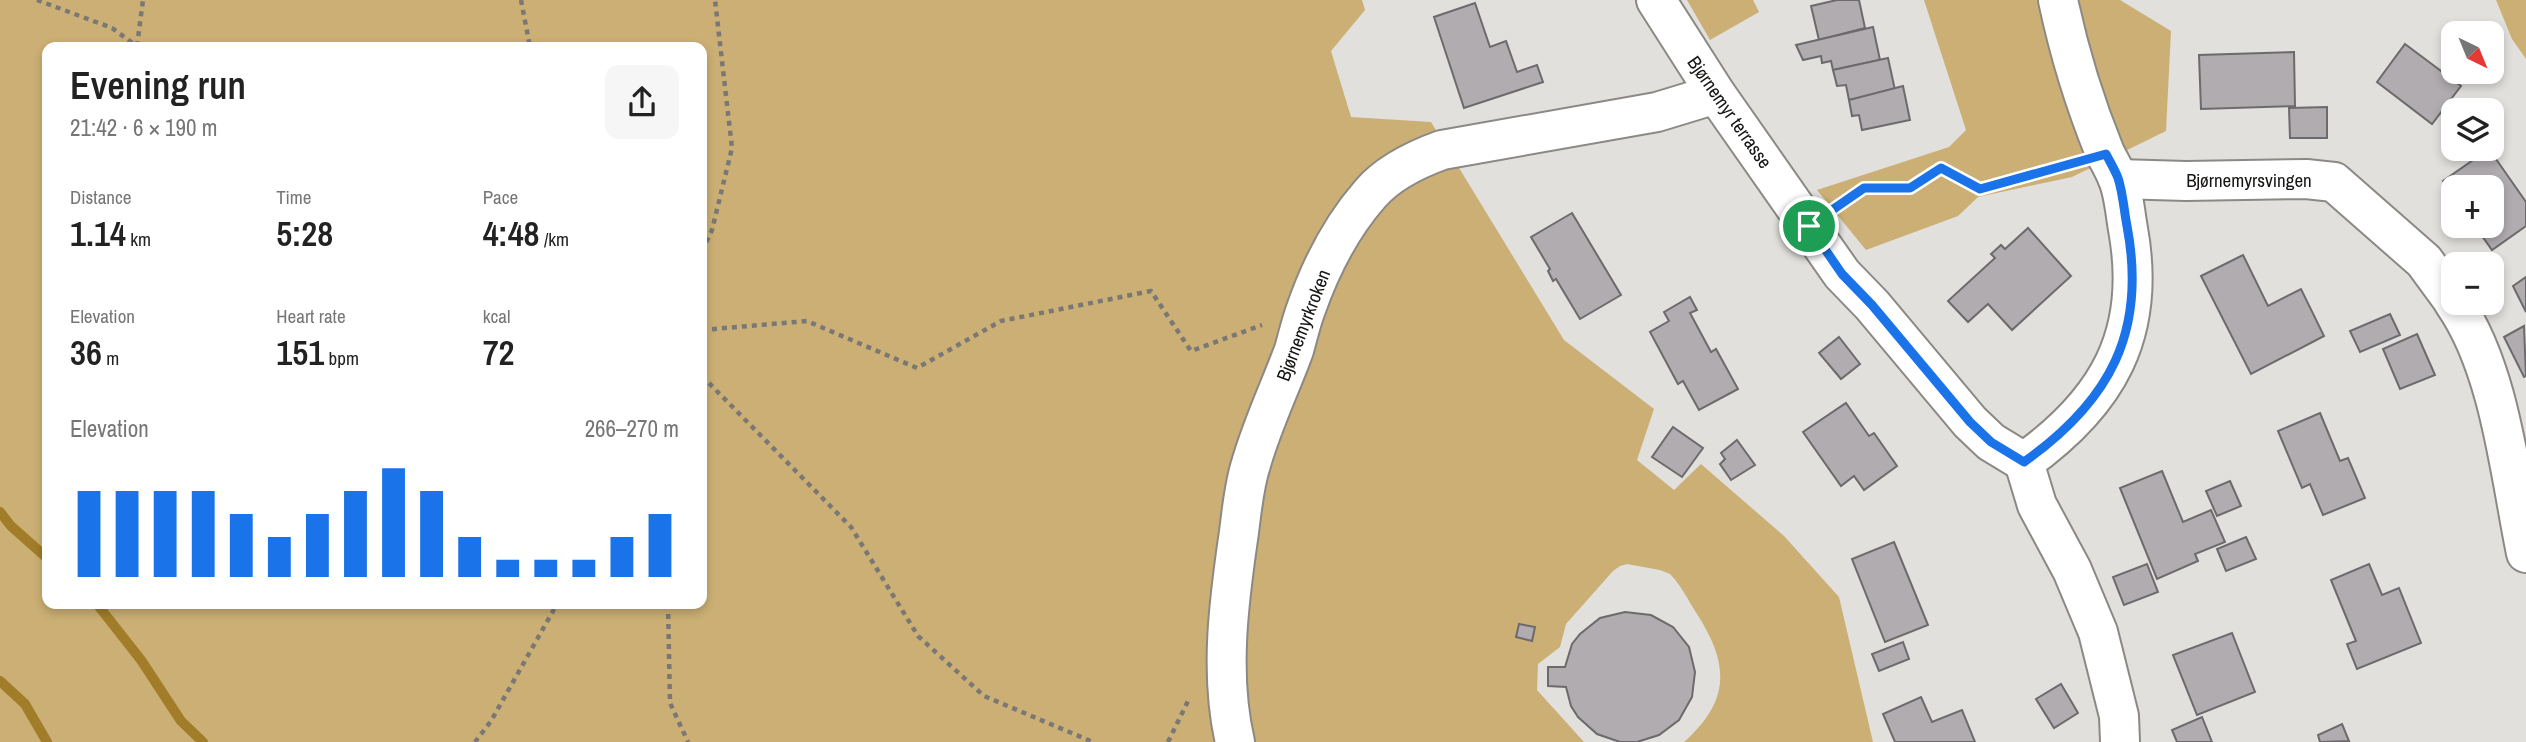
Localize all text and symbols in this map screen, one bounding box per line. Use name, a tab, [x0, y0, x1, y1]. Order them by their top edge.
north arrow	[2441, 21, 2504, 84]
map controls	[2441, 21, 2504, 315]
street label: Bjørnemyr terrasse	[1682, 51, 1778, 173]
text: Evening run	[70, 60, 246, 111]
button: share	[605, 65, 679, 139]
button: layers	[2441, 98, 2504, 161]
text: 21:42 · 6 × 190 m	[70, 112, 217, 143]
street label: Bjørnemyrsvingen	[2186, 167, 2312, 193]
button: +	[2441, 175, 2504, 238]
text: Distance	[70, 184, 131, 210]
text: Time	[276, 184, 311, 210]
text: Pace	[483, 184, 518, 210]
pin	[1779, 196, 1839, 256]
icon: arrive	[1790, 207, 1828, 245]
text: 1.14	[70, 210, 126, 257]
text: 5:28	[276, 210, 333, 257]
text: 4:48	[483, 210, 540, 257]
text: km	[126, 226, 151, 252]
text: /km	[540, 226, 569, 252]
button: −	[2441, 252, 2504, 315]
street label: Bjørnemyrkroken	[1270, 265, 1336, 385]
text: Elevation	[70, 303, 135, 329]
text: Heart rate	[276, 303, 346, 329]
text: kcal	[483, 303, 510, 329]
text: 36	[70, 329, 102, 376]
text: 151	[276, 329, 324, 376]
text: 72	[483, 329, 515, 376]
text: m	[102, 345, 119, 371]
text: bpm	[324, 345, 359, 371]
text: Elevation	[70, 413, 149, 444]
text: 266–270 m	[585, 413, 679, 444]

